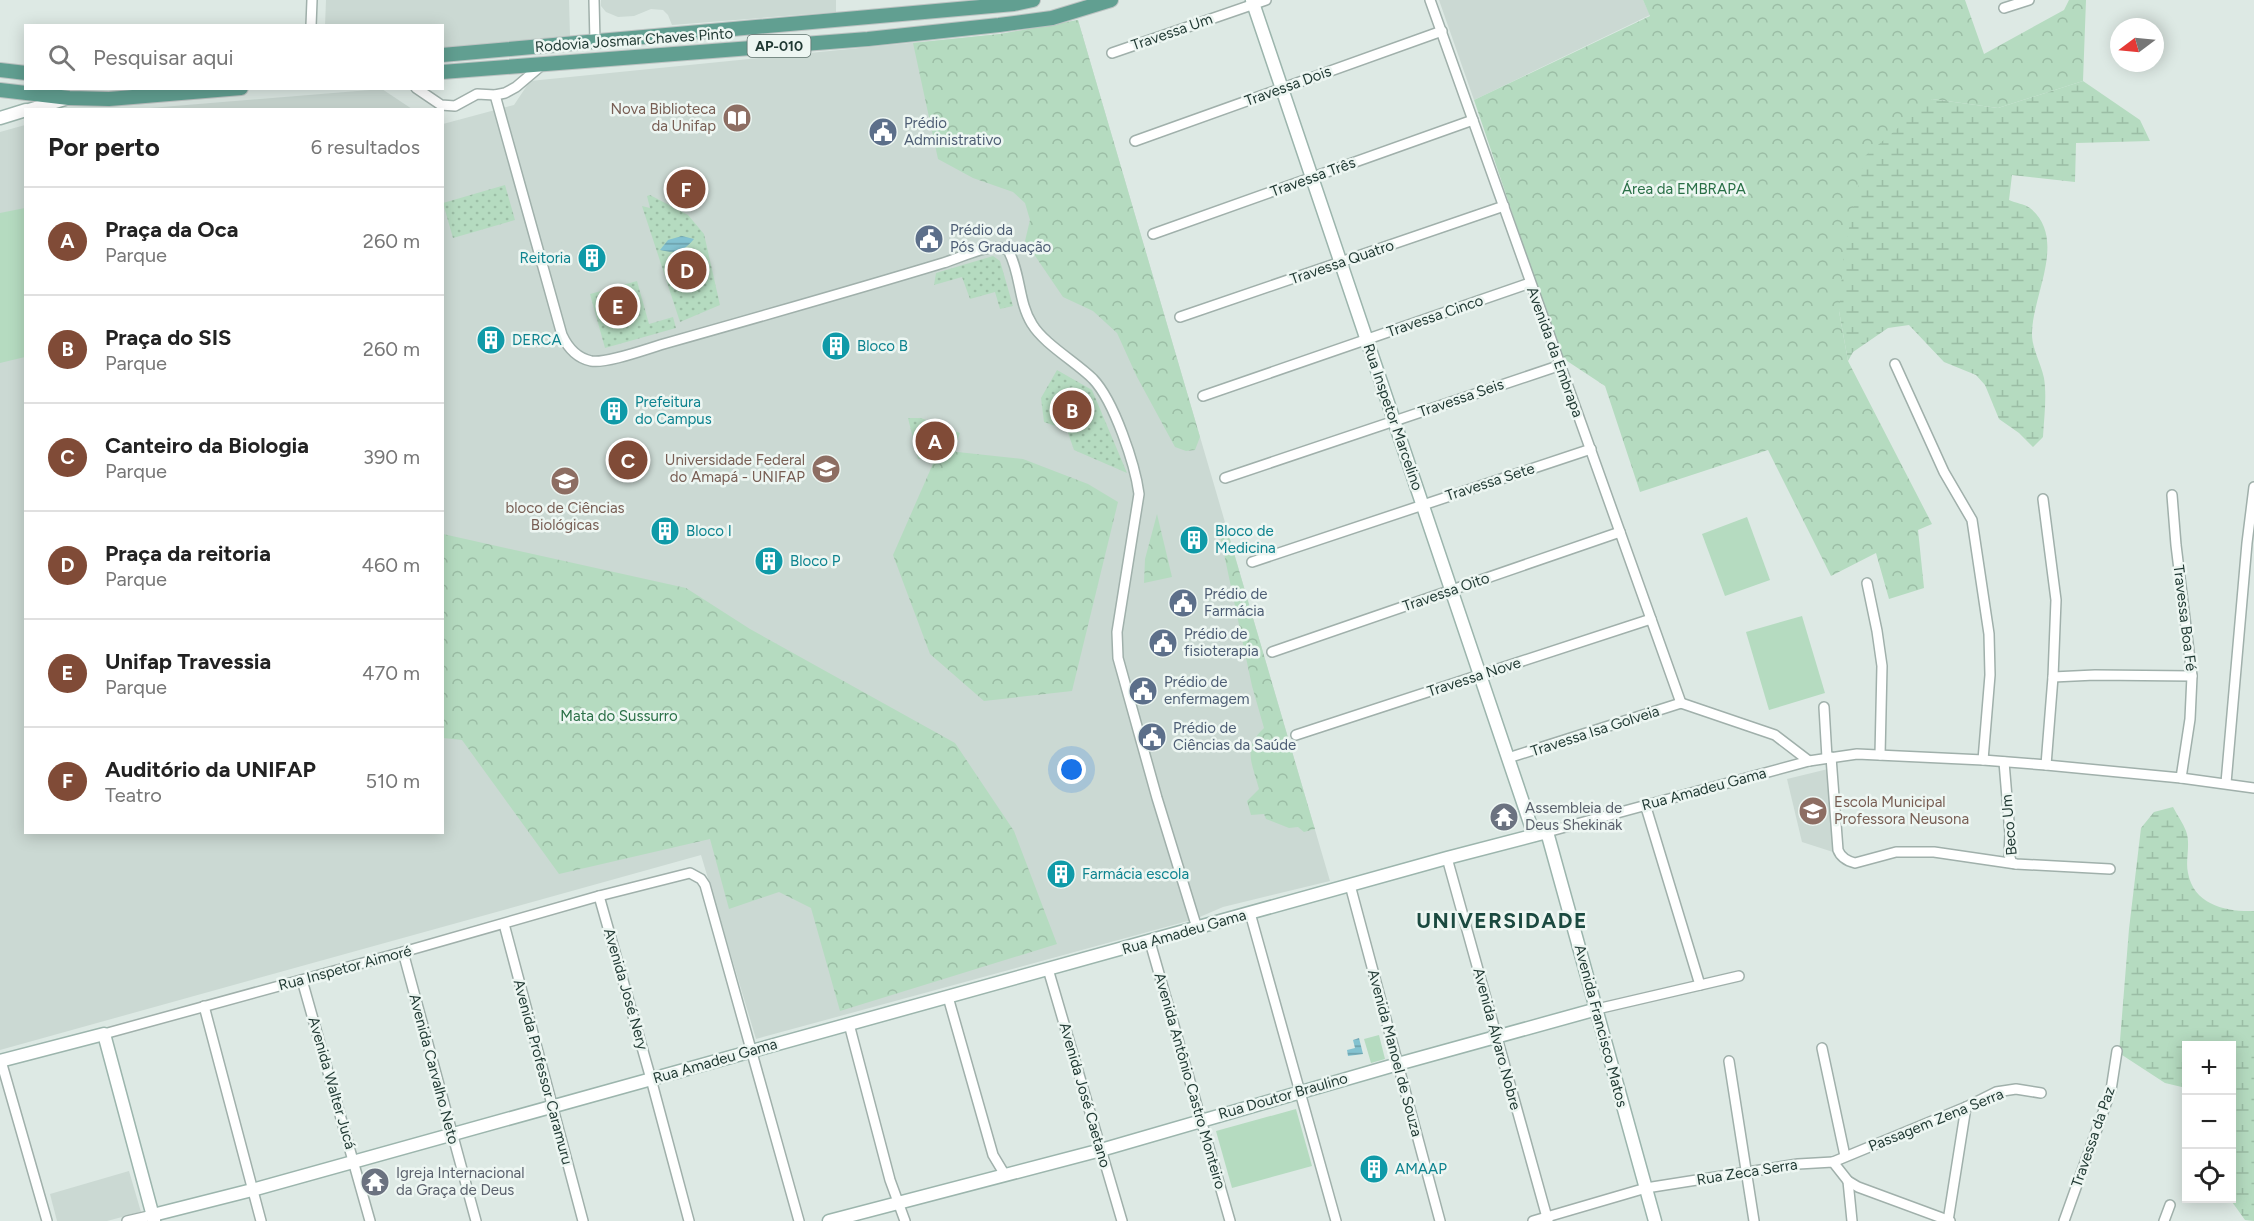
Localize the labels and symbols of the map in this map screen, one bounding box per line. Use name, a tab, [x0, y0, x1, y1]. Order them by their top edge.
street label: Travessa Um	[1129, 10, 1215, 54]
north arrow	[2110, 18, 2164, 72]
street label: Rodovia Josmar Chaves Pinto	[534, 24, 734, 56]
road number: AP-010	[748, 35, 810, 57]
street label: Travessa Dois	[1242, 62, 1334, 110]
place label: Nova Biblioteca da Unifap	[610, 100, 716, 135]
library icon: Nova Biblioteca da Unifap	[721, 102, 753, 134]
place label: Prédio Administrativo	[904, 114, 1002, 149]
public building icon: Prédio Administrativo	[867, 116, 899, 148]
street label: Travessa Três	[1268, 153, 1358, 201]
pin: F	[666, 166, 706, 212]
park label: Área da EMBRAPA	[1622, 180, 1746, 198]
place label: Prédio da Pós Graduação	[950, 221, 1052, 256]
public building icon: Prédio da Pós Graduação	[913, 223, 945, 255]
street label: Travessa Quatro	[1288, 236, 1397, 288]
building icon: Reitoria	[576, 242, 608, 274]
pin: D	[668, 248, 706, 292]
place label: Reitoria	[519, 249, 571, 267]
pin: E	[598, 284, 638, 328]
street label: Avenida da Embrapa	[1523, 284, 1587, 420]
street label: Travessa Cinco	[1384, 291, 1486, 341]
building icon: DERCA	[475, 324, 507, 356]
building icon: Bloco B	[820, 330, 852, 362]
place label: DERCA	[512, 331, 562, 349]
place label: Bloco B	[857, 337, 908, 355]
street label: Rua Inspetor Marcelino	[1359, 341, 1427, 493]
street label: Travessa Seis	[1416, 375, 1506, 421]
pin: B	[1052, 388, 1092, 432]
place label: Prefeitura do Campus	[635, 393, 712, 428]
building icon: Prefeitura do Campus	[598, 395, 630, 427]
pin: A	[916, 418, 954, 464]
pin: C	[608, 438, 648, 482]
place label: Universidade Federal do Amapá - UNIFAP	[665, 451, 805, 486]
school or university icon: Universidade Federal do Amapá - UNIFAP	[810, 453, 842, 485]
street label: Travessa Sete	[1443, 459, 1537, 505]
school or university icon: bloco de Ciências Biológicas	[549, 465, 581, 497]
place label: bloco de Ciências Biológicas	[505, 499, 625, 534]
building icon: Bloco I	[649, 515, 681, 547]
place label: Bloco I	[686, 522, 732, 540]
place label: Bloco de Medicina	[1215, 522, 1276, 557]
building icon: Bloco de Medicina	[1178, 524, 1210, 556]
building icon: Bloco P	[753, 545, 785, 577]
place label: Bloco P	[790, 552, 841, 570]
street label: Travessa Boa Fé	[2170, 564, 2200, 672]
street label: Travessa Oito	[1400, 569, 1492, 615]
place label: Prédio de Farmácia	[1204, 585, 1268, 620]
public building icon: Prédio de Farmácia	[1167, 587, 1199, 619]
place label: Prédio de fisioterapia	[1184, 625, 1259, 660]
public building icon: Prédio de fisioterapia	[1147, 627, 1179, 659]
street label: Travessa Nove	[1425, 653, 1523, 701]
place label: Prédio de enfermagem	[1164, 673, 1249, 708]
public building icon: Prédio de enfermagem	[1127, 675, 1159, 707]
street label: Travessa Isa Golveia	[1528, 702, 1662, 760]
park label: Mata do Sussurro	[560, 707, 678, 725]
place label: Prédio de Ciências da Saúde	[1173, 719, 1296, 754]
public building icon: Prédio de Ciências da Saúde	[1136, 721, 1168, 753]
your location	[1057, 755, 1086, 784]
street label: Rua Amadeu Gama	[1640, 764, 1768, 814]
place label: Escola Municipal Professora Neusona	[1834, 793, 1969, 828]
street label: Beco Um	[1997, 794, 2021, 856]
school or university icon: Escola Municipal Professora Neusona	[1797, 795, 1829, 827]
place label: Assembleia de Deus Shekinak	[1525, 799, 1623, 834]
temple icon: Assembleia de Deus Shekinak	[1488, 801, 1520, 833]
building icon: Farmácia escola	[1045, 858, 1077, 890]
place label: Farmácia escola	[1082, 865, 1189, 883]
street label: Rua Amadeu Gama	[1120, 906, 1248, 958]
district label: UNIVERSIDADE	[1416, 908, 1588, 933]
street label: Avenida José Nery	[600, 926, 652, 1052]
street label: Rua Inspetor Aimoré	[276, 942, 414, 994]
street label: Avenida Francisco Matos	[1571, 943, 1631, 1109]
street label: Avenida Álvaro Nobre	[1469, 966, 1525, 1112]
street label: Avenida Manoel de Souza	[1364, 967, 1426, 1139]
street label: Avenida Antônio Castro Monteiro	[1150, 971, 1230, 1192]
street label: Avenida Professor Caramuru	[510, 977, 576, 1167]
street label: Avenida Carvalho Neto	[405, 992, 463, 1146]
street label: Avenida Walter Jucá	[304, 1015, 360, 1151]
street label: Avenida José Caetano	[1056, 1020, 1114, 1170]
street label: Rua Amadeu Gama	[651, 1035, 779, 1087]
street label: Rua Doutor Braulino	[1216, 1069, 1350, 1123]
street label: Travessa da Paz	[2067, 1084, 2119, 1190]
street label: Passagem Zena Serra	[1866, 1085, 2006, 1155]
building icon: AMAAP	[1358, 1153, 1390, 1185]
street label: Rua Zeca Serra	[1695, 1155, 1799, 1189]
place label: AMAAP	[1395, 1160, 1447, 1178]
place label: Igreja Internacional da Graça de Deus	[396, 1164, 524, 1199]
temple icon: Igreja Internacional da Graça de Deus	[359, 1166, 391, 1198]

